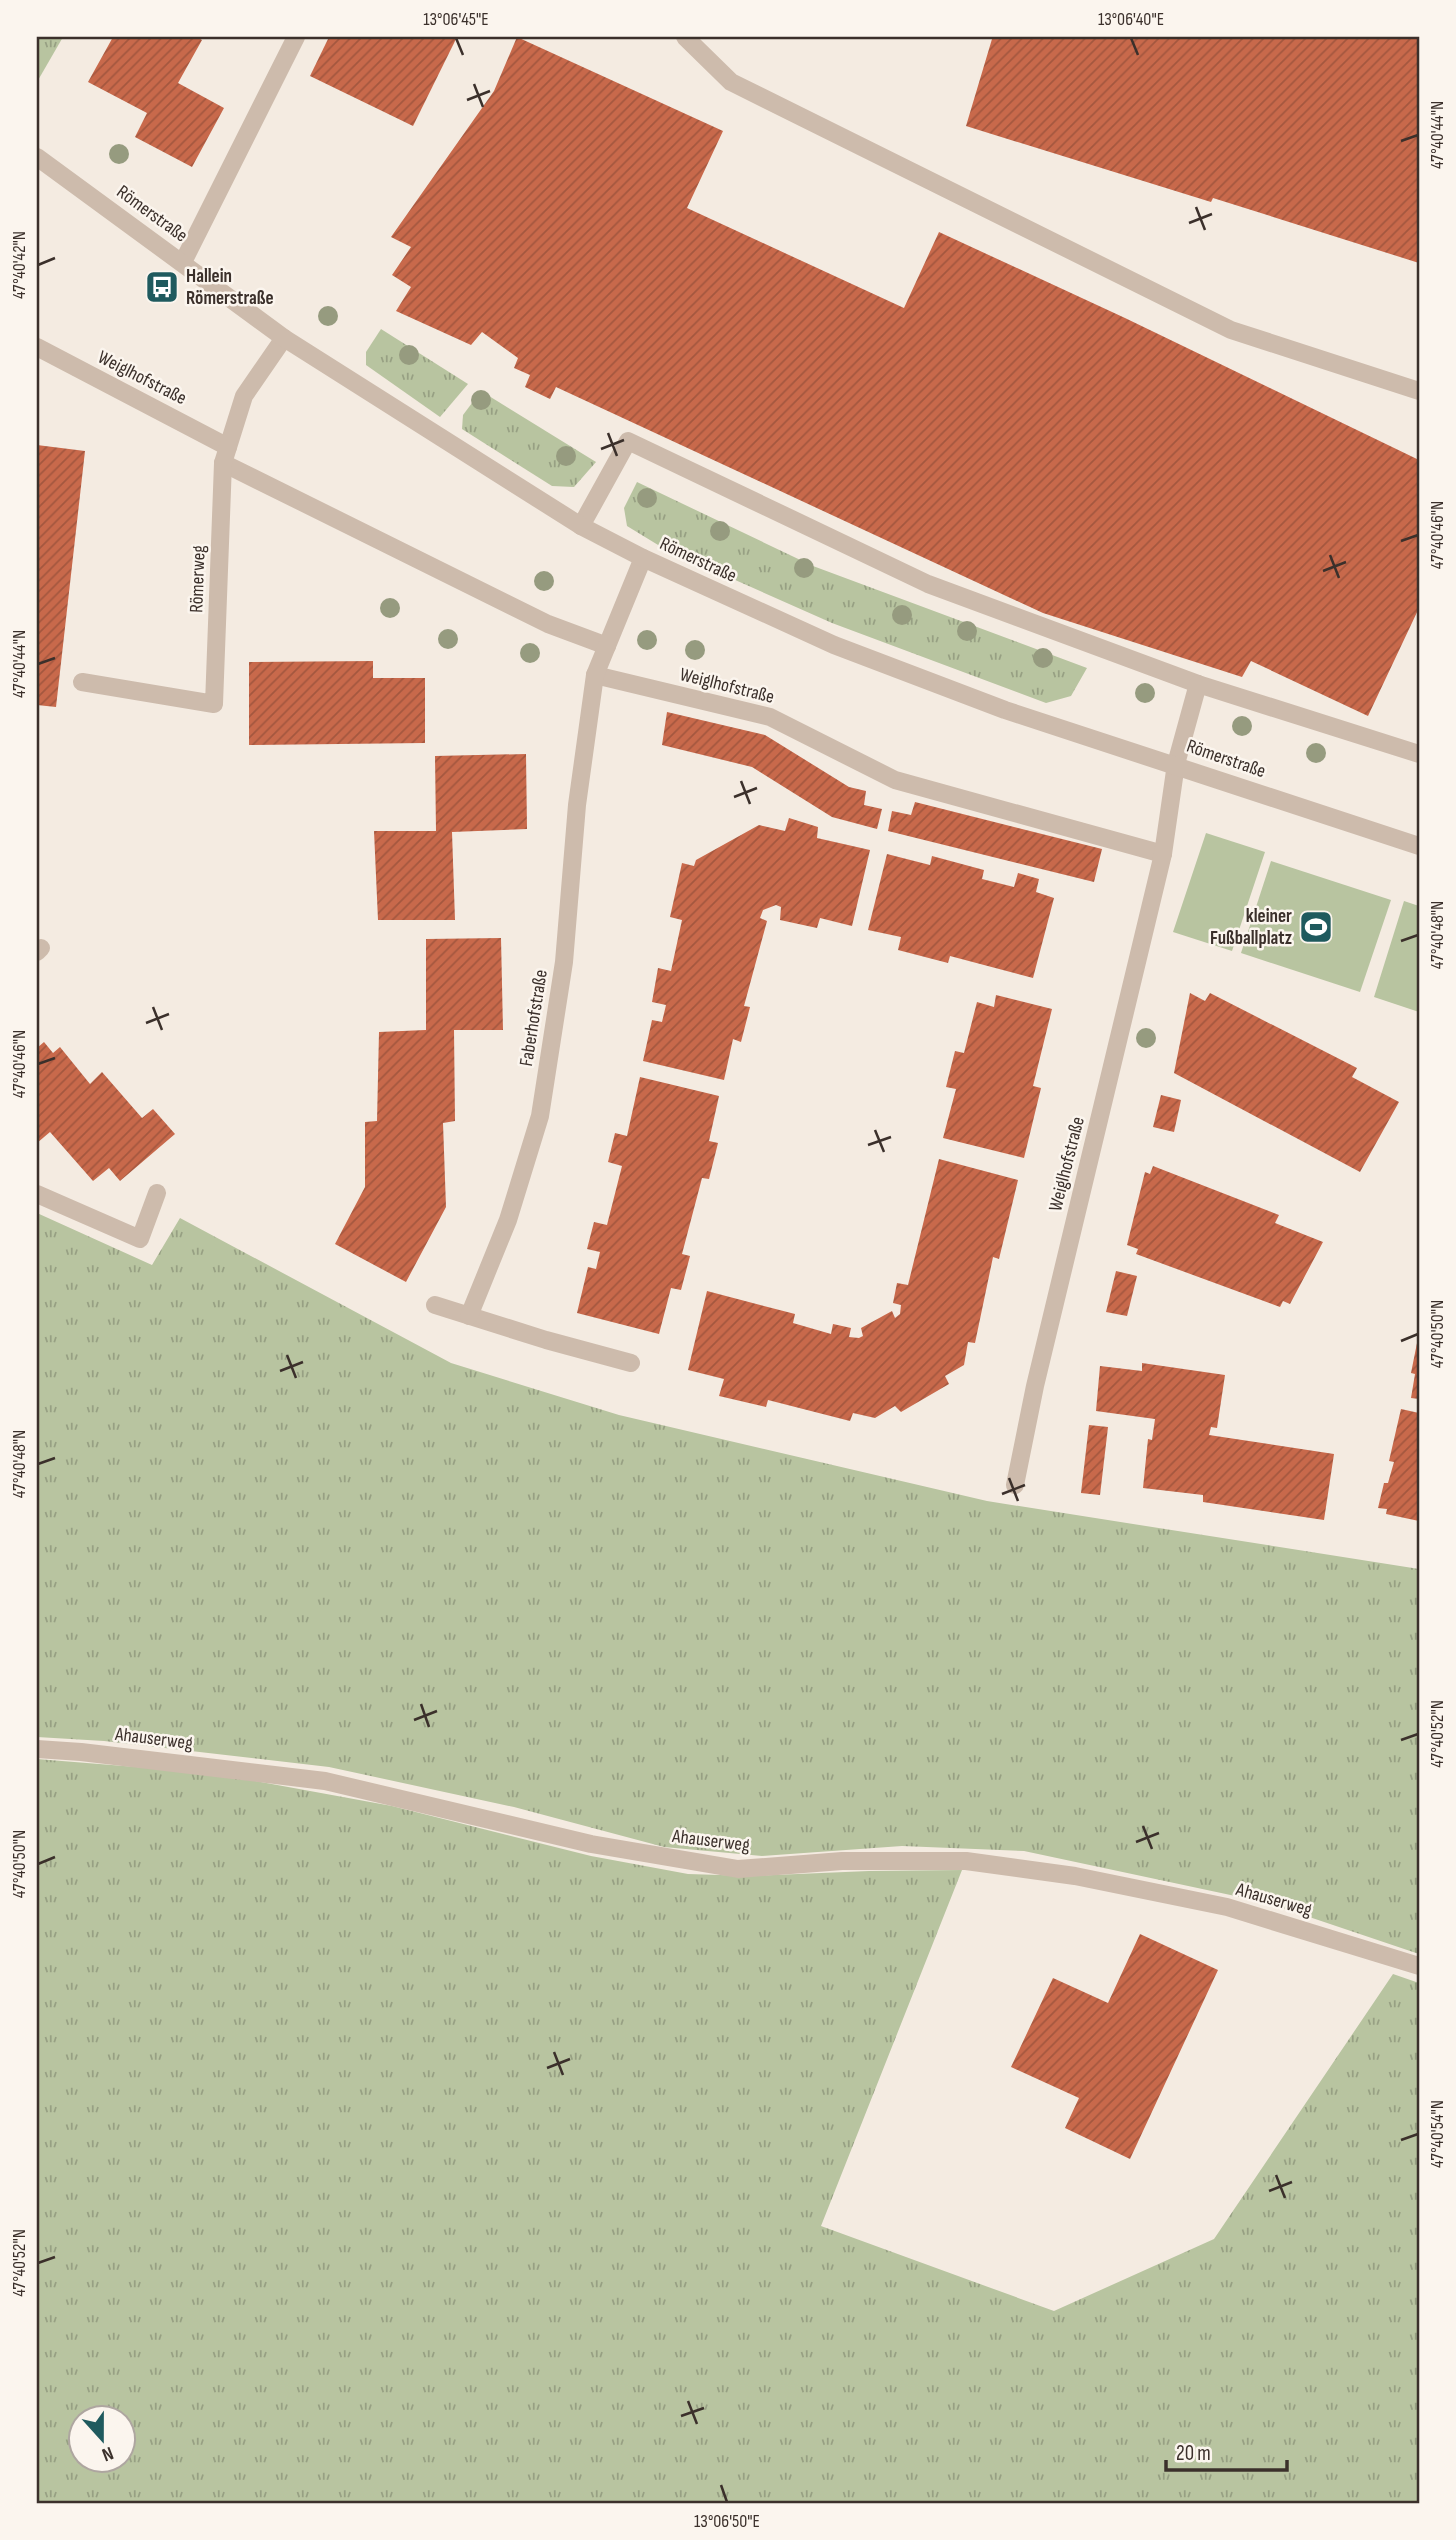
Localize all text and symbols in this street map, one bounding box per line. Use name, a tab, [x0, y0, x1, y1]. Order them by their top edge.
text: 13°06'45"E	[423, 9, 489, 30]
text: 13°06'40"E	[1098, 9, 1164, 30]
text: 47°40'44"N	[1427, 101, 1448, 169]
street label: Römerstraße	[112, 181, 192, 247]
text: 47°40'42"N	[9, 231, 30, 299]
place label: Hallein Römerstraße	[186, 265, 274, 310]
bus stop icon: Hallein Römerstraße	[143, 268, 181, 306]
street label: Weiglhofstraße	[94, 346, 190, 410]
text: 47°40'46"N	[1427, 501, 1448, 569]
street label: Römerstraße	[656, 532, 740, 588]
street label: Römerweg	[185, 544, 211, 613]
text: 47°40'44"N	[9, 630, 30, 698]
street label: Weiglhofstraße	[677, 663, 777, 709]
street label: Römerstraße	[1183, 735, 1269, 783]
text: 47°40'48"N	[1427, 901, 1448, 969]
place label: kleiner Fußballplatz	[1210, 905, 1292, 950]
sports icon: kleiner Fußballplatz	[1297, 908, 1335, 946]
street label: Faberhofstraße	[515, 968, 553, 1068]
text: 47°40'46"N	[9, 1030, 30, 1098]
street label: Weiglhofstraße	[1044, 1114, 1090, 1214]
text: 47°40'50"N	[1427, 1300, 1448, 1368]
text: 47°40'48"N	[9, 1430, 30, 1498]
text: 47°40'52"N	[1427, 1700, 1448, 1768]
street label: Ahauserweg	[113, 1723, 194, 1755]
street label: Ahauserweg	[670, 1825, 751, 1857]
text: 47°40'50"N	[9, 1830, 30, 1898]
street label: Ahauserweg	[1232, 1878, 1315, 1922]
text: 47°40'54"N	[1427, 2100, 1448, 2168]
text: 47°40'52"N	[9, 2229, 30, 2297]
north arrow	[66, 2404, 136, 2474]
scale bar	[1166, 2428, 1286, 2472]
text: N	[99, 2441, 116, 2466]
text: 20 m	[1176, 2441, 1211, 2466]
text: 13°06'50"E	[694, 2511, 760, 2532]

